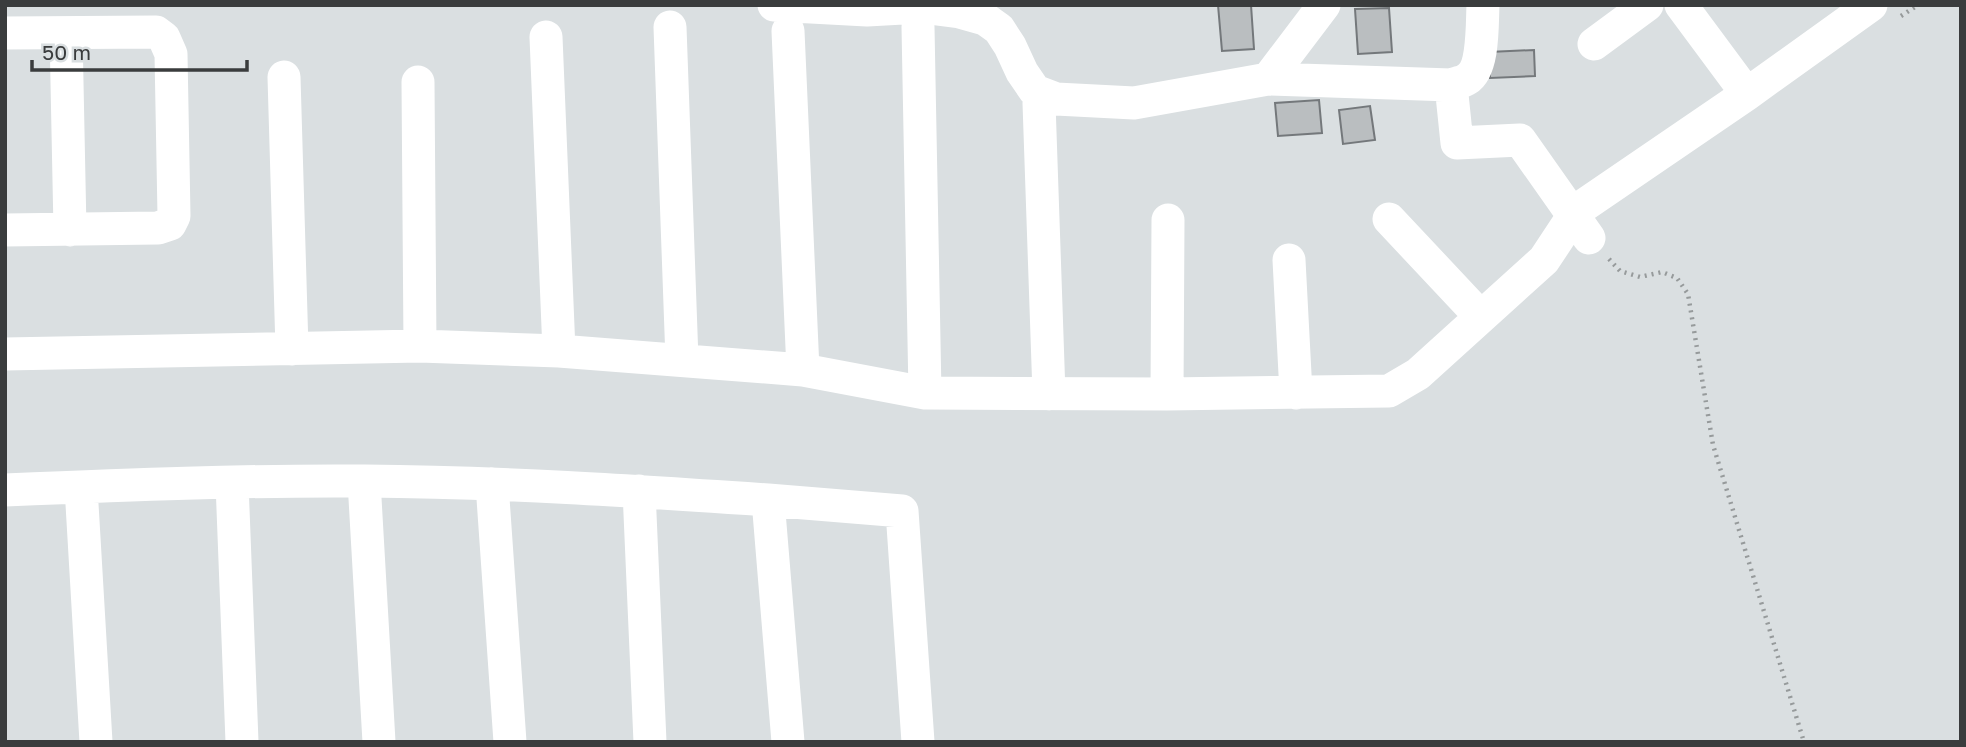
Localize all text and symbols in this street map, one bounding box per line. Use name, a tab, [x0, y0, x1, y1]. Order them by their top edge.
scale bar	[32, 28, 247, 72]
text: 50 m	[42, 39, 91, 65]

